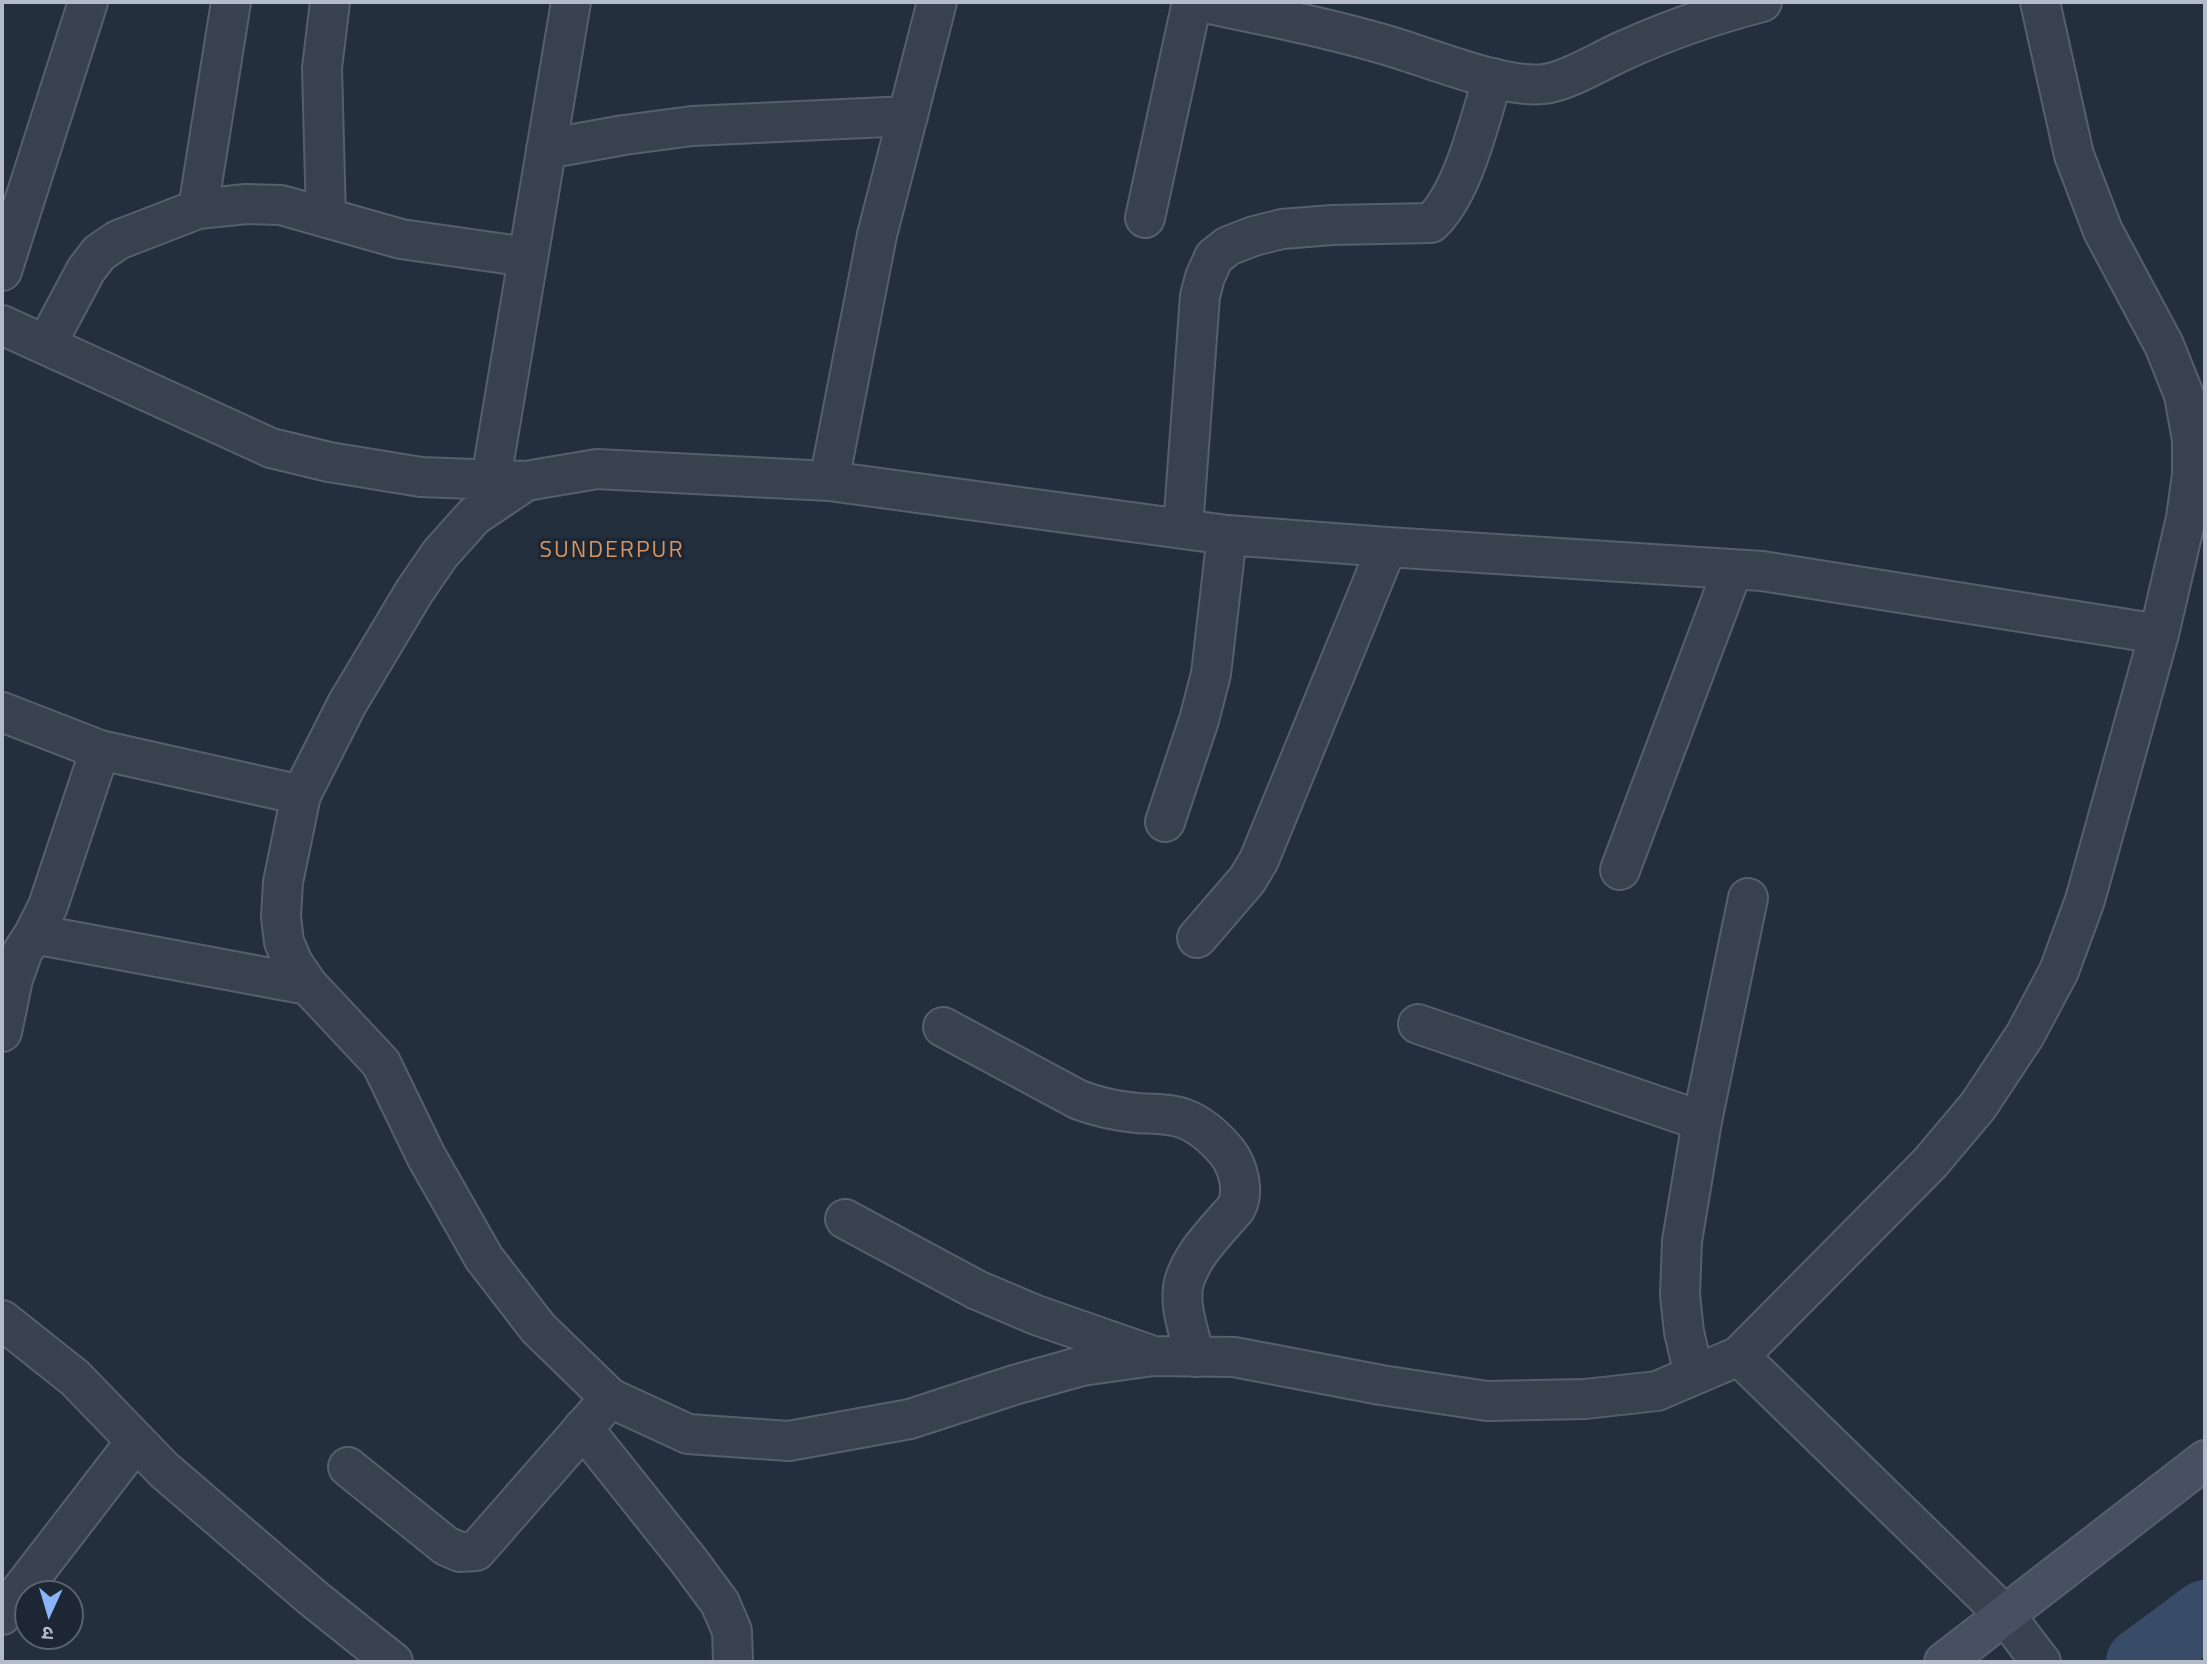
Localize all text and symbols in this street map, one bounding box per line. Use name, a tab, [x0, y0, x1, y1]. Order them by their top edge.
district label: SUNDERPUR	[541, 537, 683, 565]
north arrow	[14, 1580, 84, 1650]
text: उ	[41, 1620, 54, 1649]

